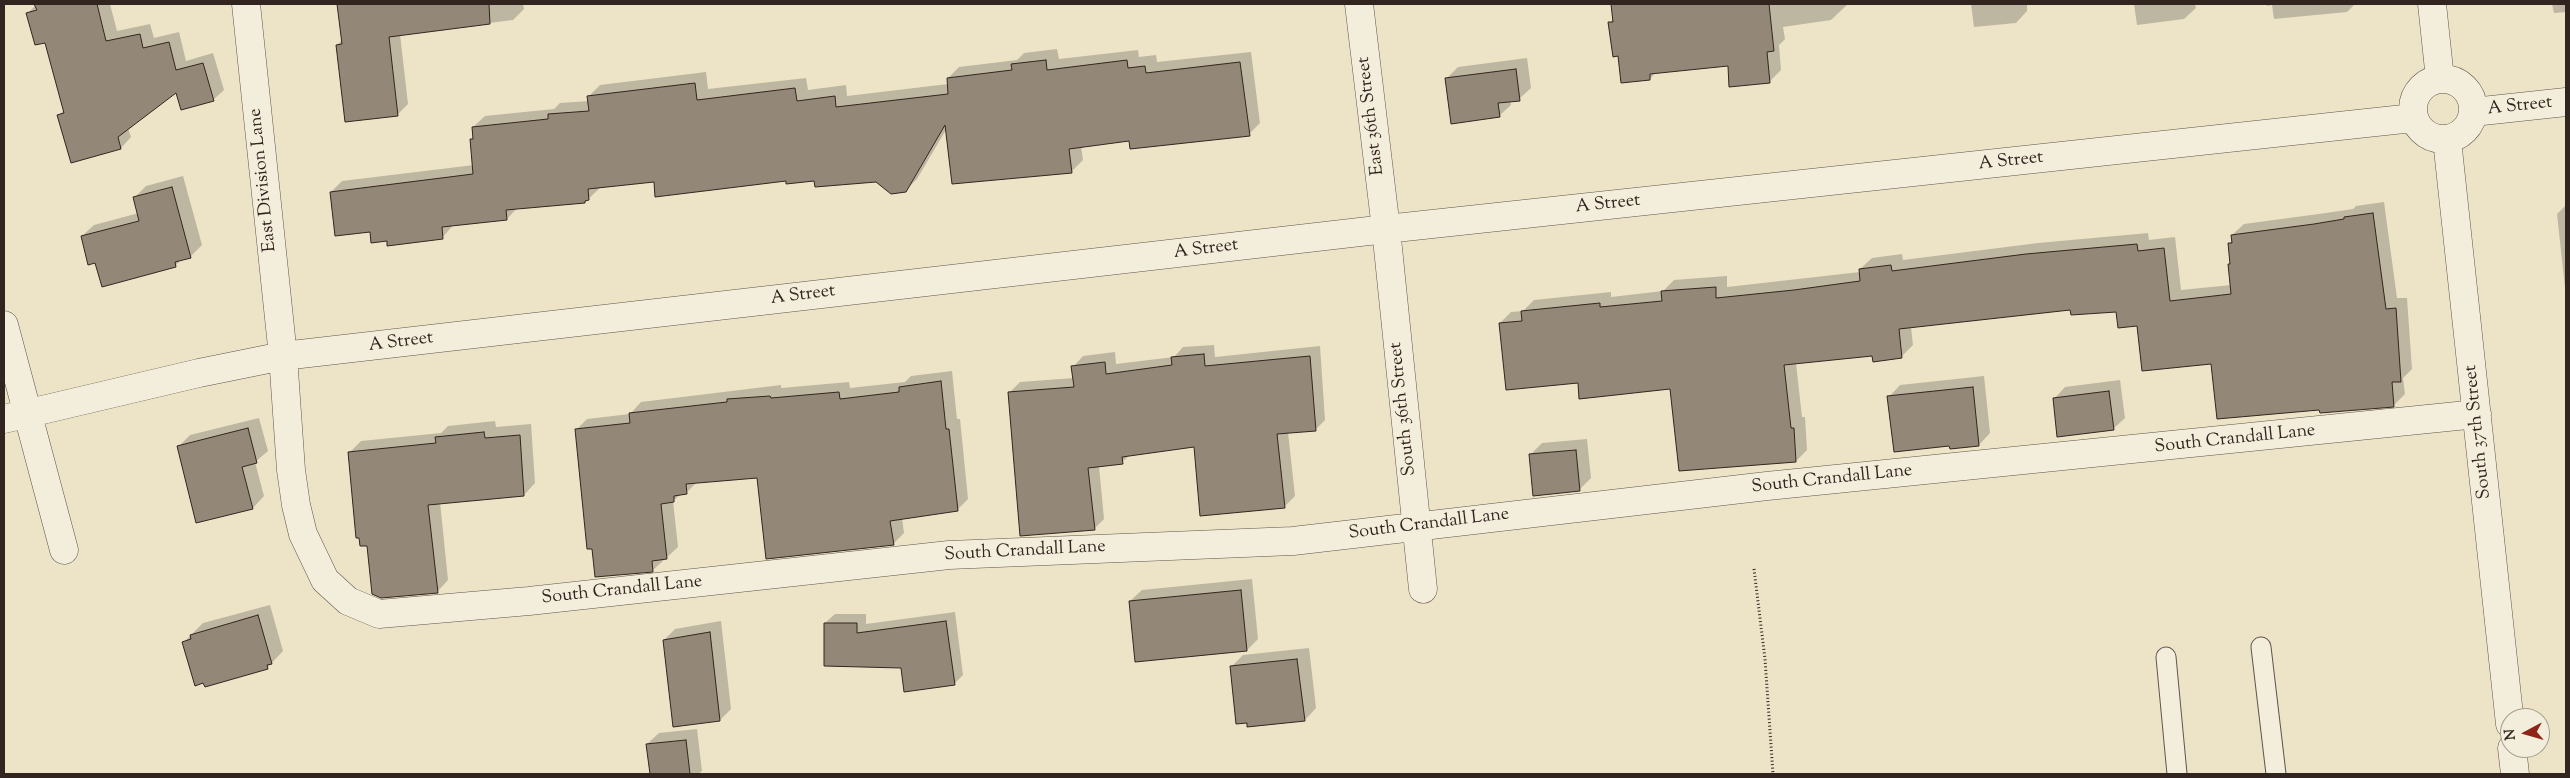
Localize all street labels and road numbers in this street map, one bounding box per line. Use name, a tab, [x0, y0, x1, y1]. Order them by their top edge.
street label: East 36th Street	[1354, 56, 1390, 176]
street label: A Street	[2487, 93, 2553, 121]
street label: East Division Lane	[246, 107, 282, 253]
street label: A Street	[1978, 148, 2044, 176]
street label: A Street	[1575, 191, 1641, 219]
street label: A Street	[1172, 235, 1240, 265]
street label: A Street	[769, 281, 837, 311]
street label: A Street	[367, 328, 435, 358]
street label: South 36th Street	[1386, 341, 1422, 477]
street label: South 37th Street	[2461, 364, 2497, 500]
street label: South Crandall Lane	[2154, 421, 2316, 459]
street label: South Crandall Lane	[1751, 461, 1913, 499]
street label: South Crandall Lane	[1347, 504, 1511, 546]
street label: South Crandall Lane	[944, 537, 1106, 567]
street label: South Crandall Lane	[541, 572, 703, 610]

